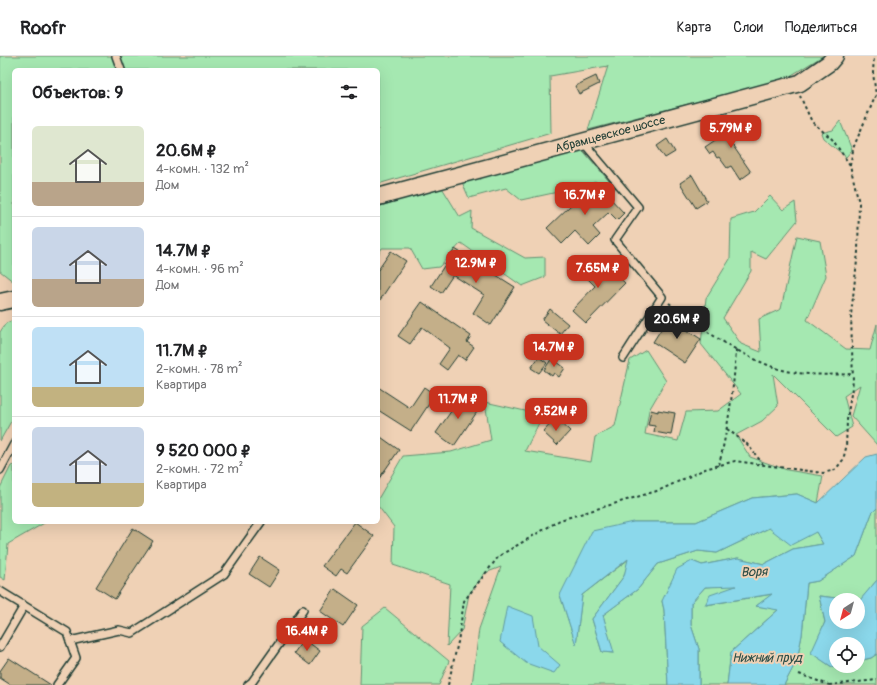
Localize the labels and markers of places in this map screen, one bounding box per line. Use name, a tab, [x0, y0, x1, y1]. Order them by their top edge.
pin: 5.79M ₽	[694, 115, 768, 149]
pin: 16.7M ₽	[548, 182, 622, 216]
pin: 12.9M ₽	[439, 250, 513, 284]
pin: 7.65M ₽	[561, 255, 635, 289]
pin: 20.6M ₽	[640, 306, 714, 340]
pin: 14.7M ₽	[517, 334, 591, 368]
pin: 11.7M ₽	[421, 386, 495, 420]
pin: 9.52M ₽	[519, 398, 593, 432]
pin: 16.4M ₽	[270, 618, 344, 652]

